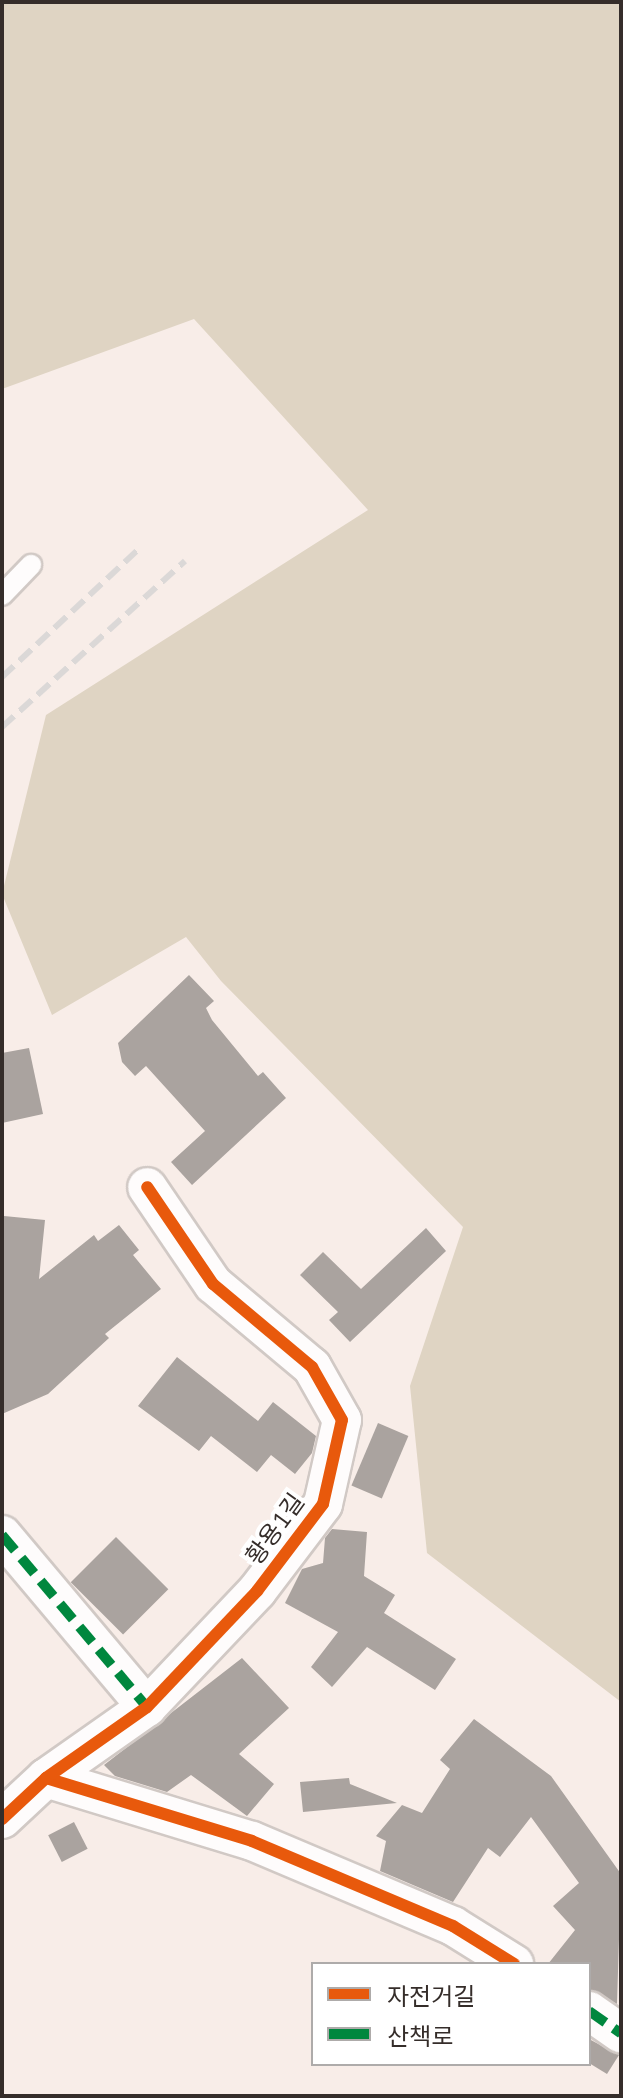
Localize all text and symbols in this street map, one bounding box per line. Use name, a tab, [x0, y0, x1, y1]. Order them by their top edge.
street label: 황용1길	[240, 1488, 310, 1570]
legend	[311, 1962, 591, 2066]
text: 자전거길	[387, 1981, 475, 2011]
text: 산책로	[387, 2021, 453, 2051]

